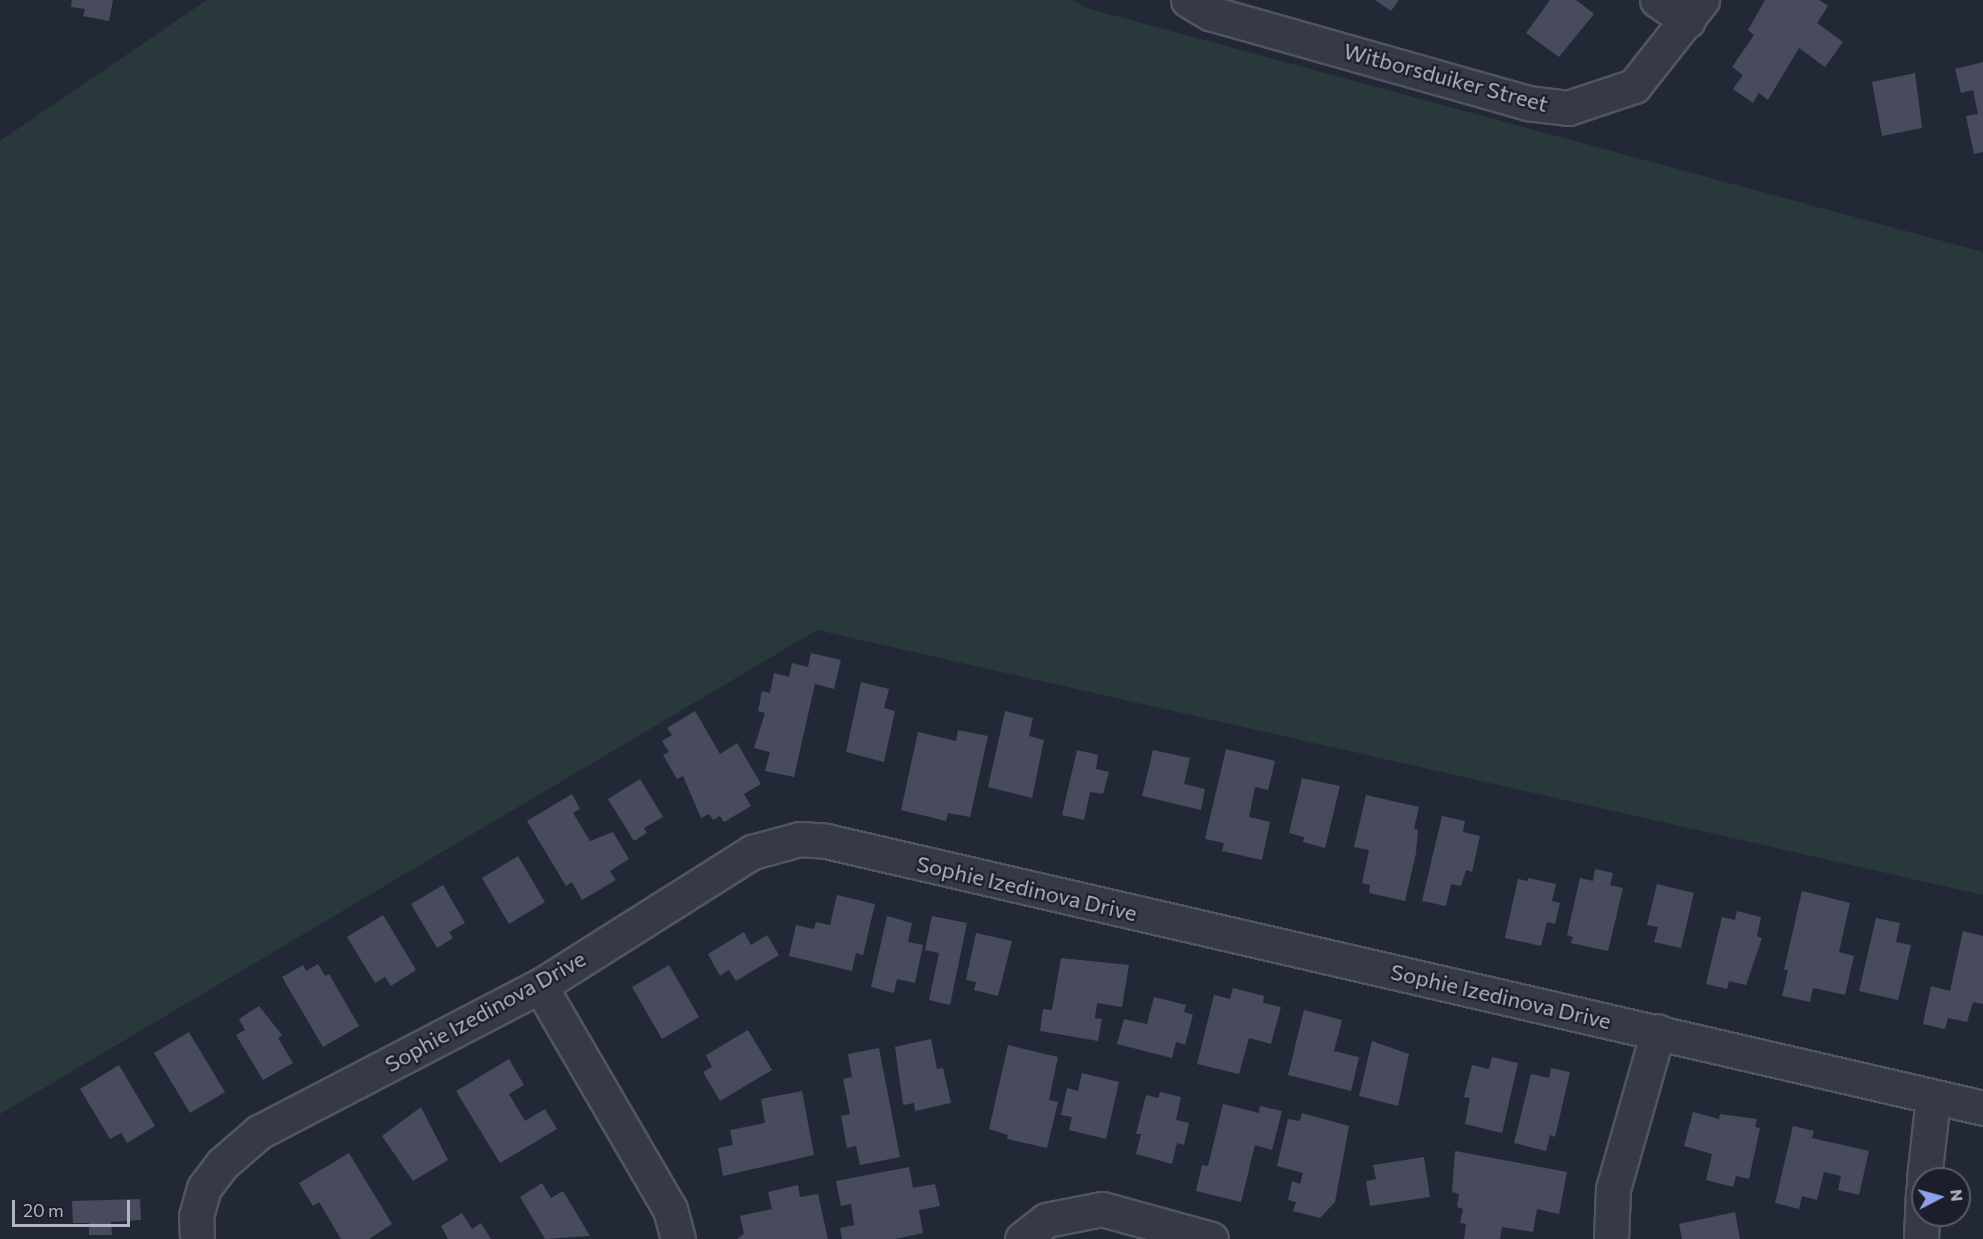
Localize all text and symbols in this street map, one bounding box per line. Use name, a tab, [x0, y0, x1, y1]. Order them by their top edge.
street label: Witborsduiker Street	[1341, 37, 1551, 117]
street label: Sophie Izedinova Drive	[914, 850, 1140, 926]
street label: Sophie Izedinova Drive	[380, 945, 590, 1077]
street label: Sophie Izedinova Drive	[1388, 958, 1614, 1034]
north arrow	[1911, 1167, 1971, 1227]
scale bar	[15, 1188, 134, 1226]
text: N	[1947, 1188, 1967, 1202]
text: 20 m	[23, 1199, 64, 1221]

